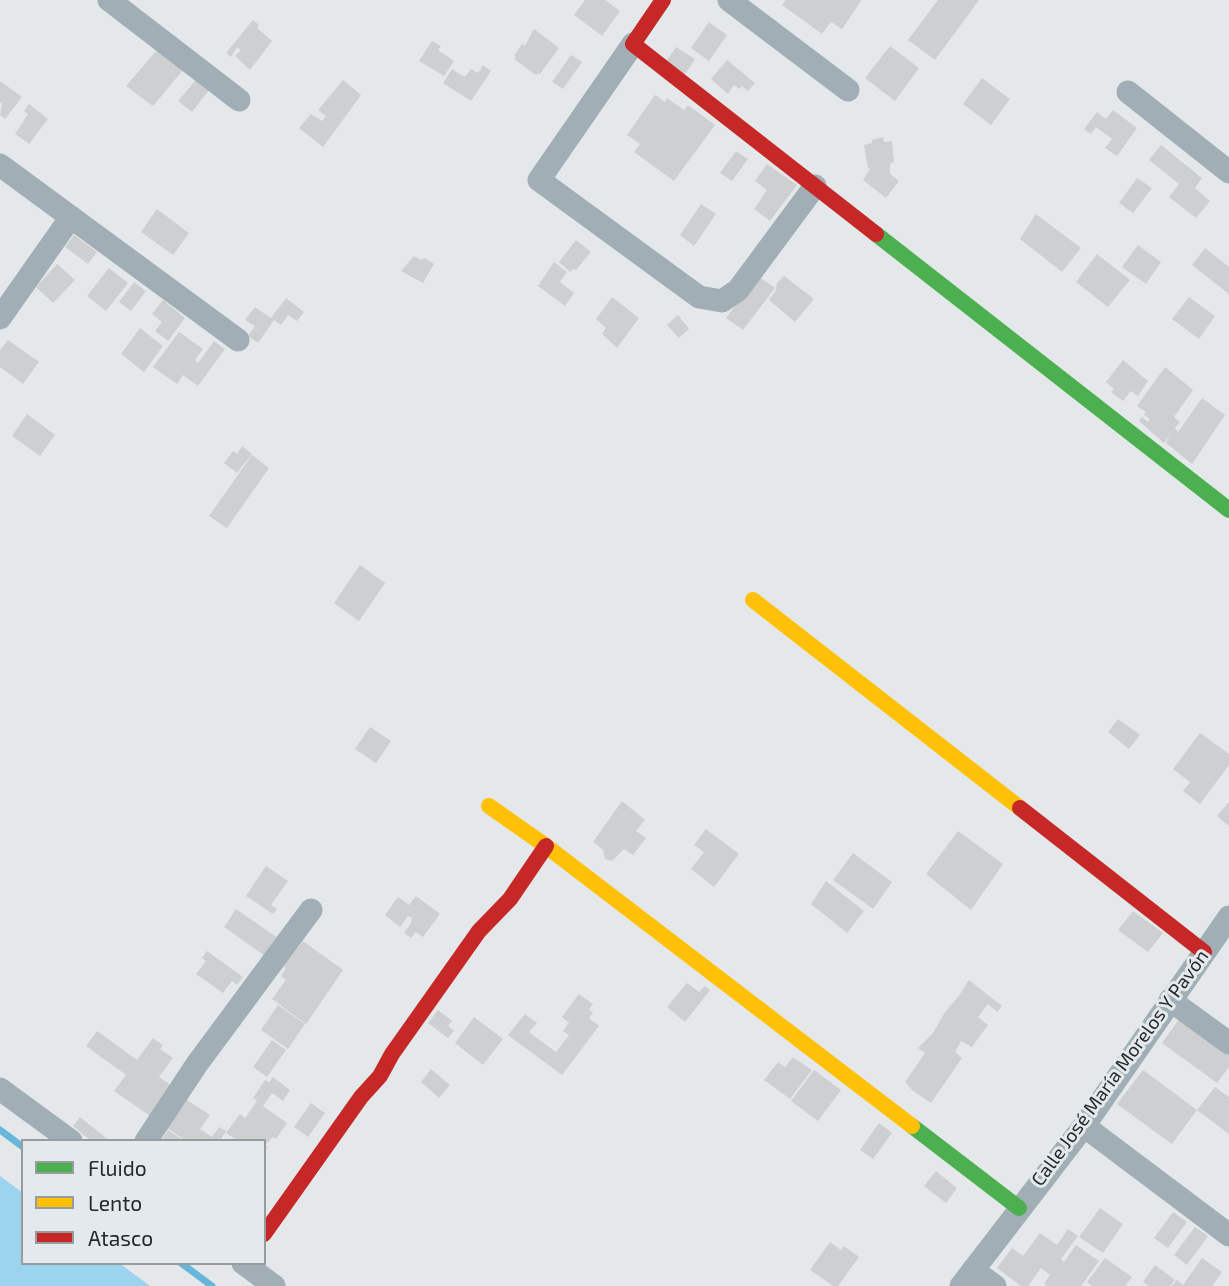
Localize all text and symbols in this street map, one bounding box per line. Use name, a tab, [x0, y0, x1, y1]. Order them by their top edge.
street label: Calle José María Morelos Y Pavón	[1027, 946, 1213, 1190]
legend	[21, 1139, 266, 1265]
text: Fluido	[88, 1155, 147, 1180]
text: Lento	[88, 1190, 142, 1215]
text: Atasco	[88, 1225, 153, 1250]

